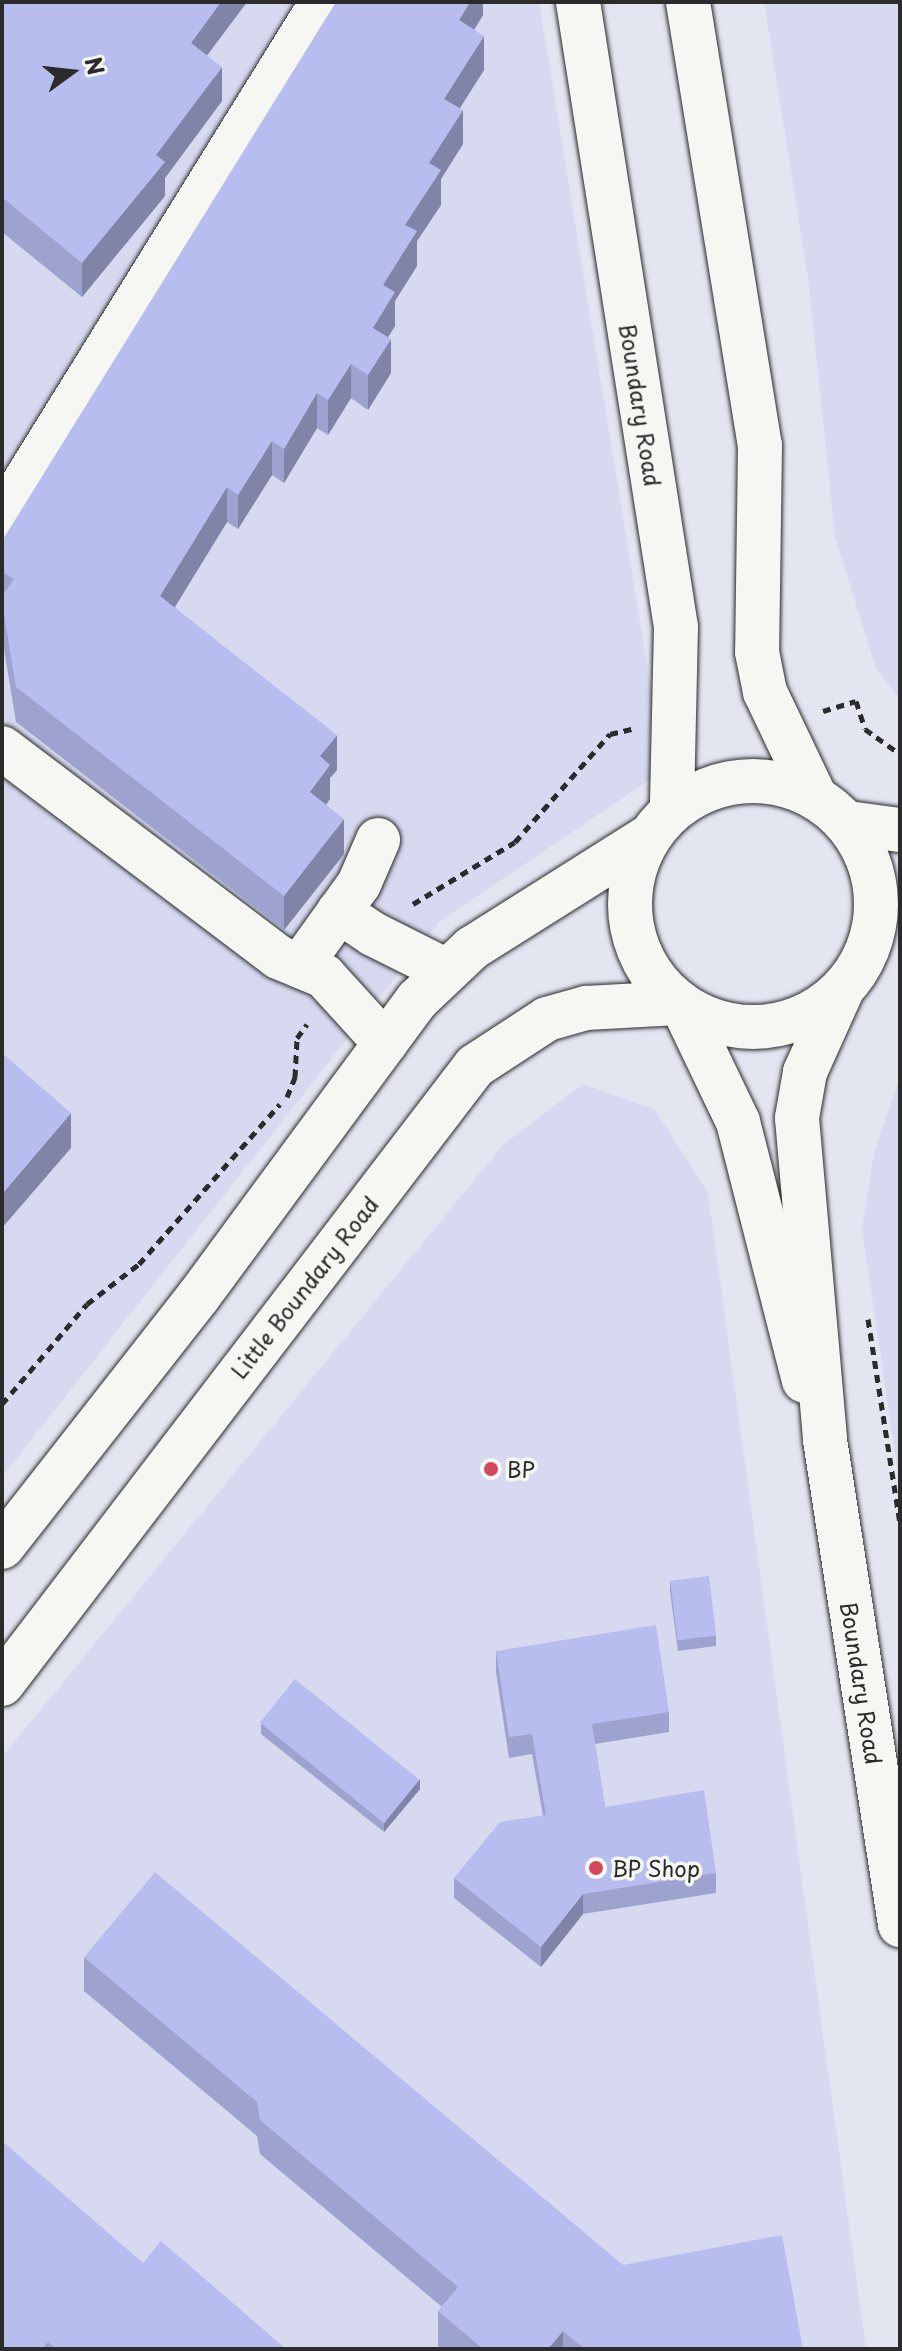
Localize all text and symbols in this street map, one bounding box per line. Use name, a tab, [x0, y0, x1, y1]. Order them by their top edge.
north arrow	[32, 32, 112, 112]
text: N	[77, 53, 114, 78]
street label: Boundary Road	[615, 322, 667, 488]
street label: Little Boundary Road	[224, 1190, 384, 1384]
place label: BP	[507, 1456, 535, 1482]
marker: BP	[482, 1460, 500, 1478]
street label: Boundary Road	[836, 1600, 888, 1766]
place label: BP Shop	[612, 1855, 700, 1881]
marker: BP Shop	[587, 1859, 605, 1877]

